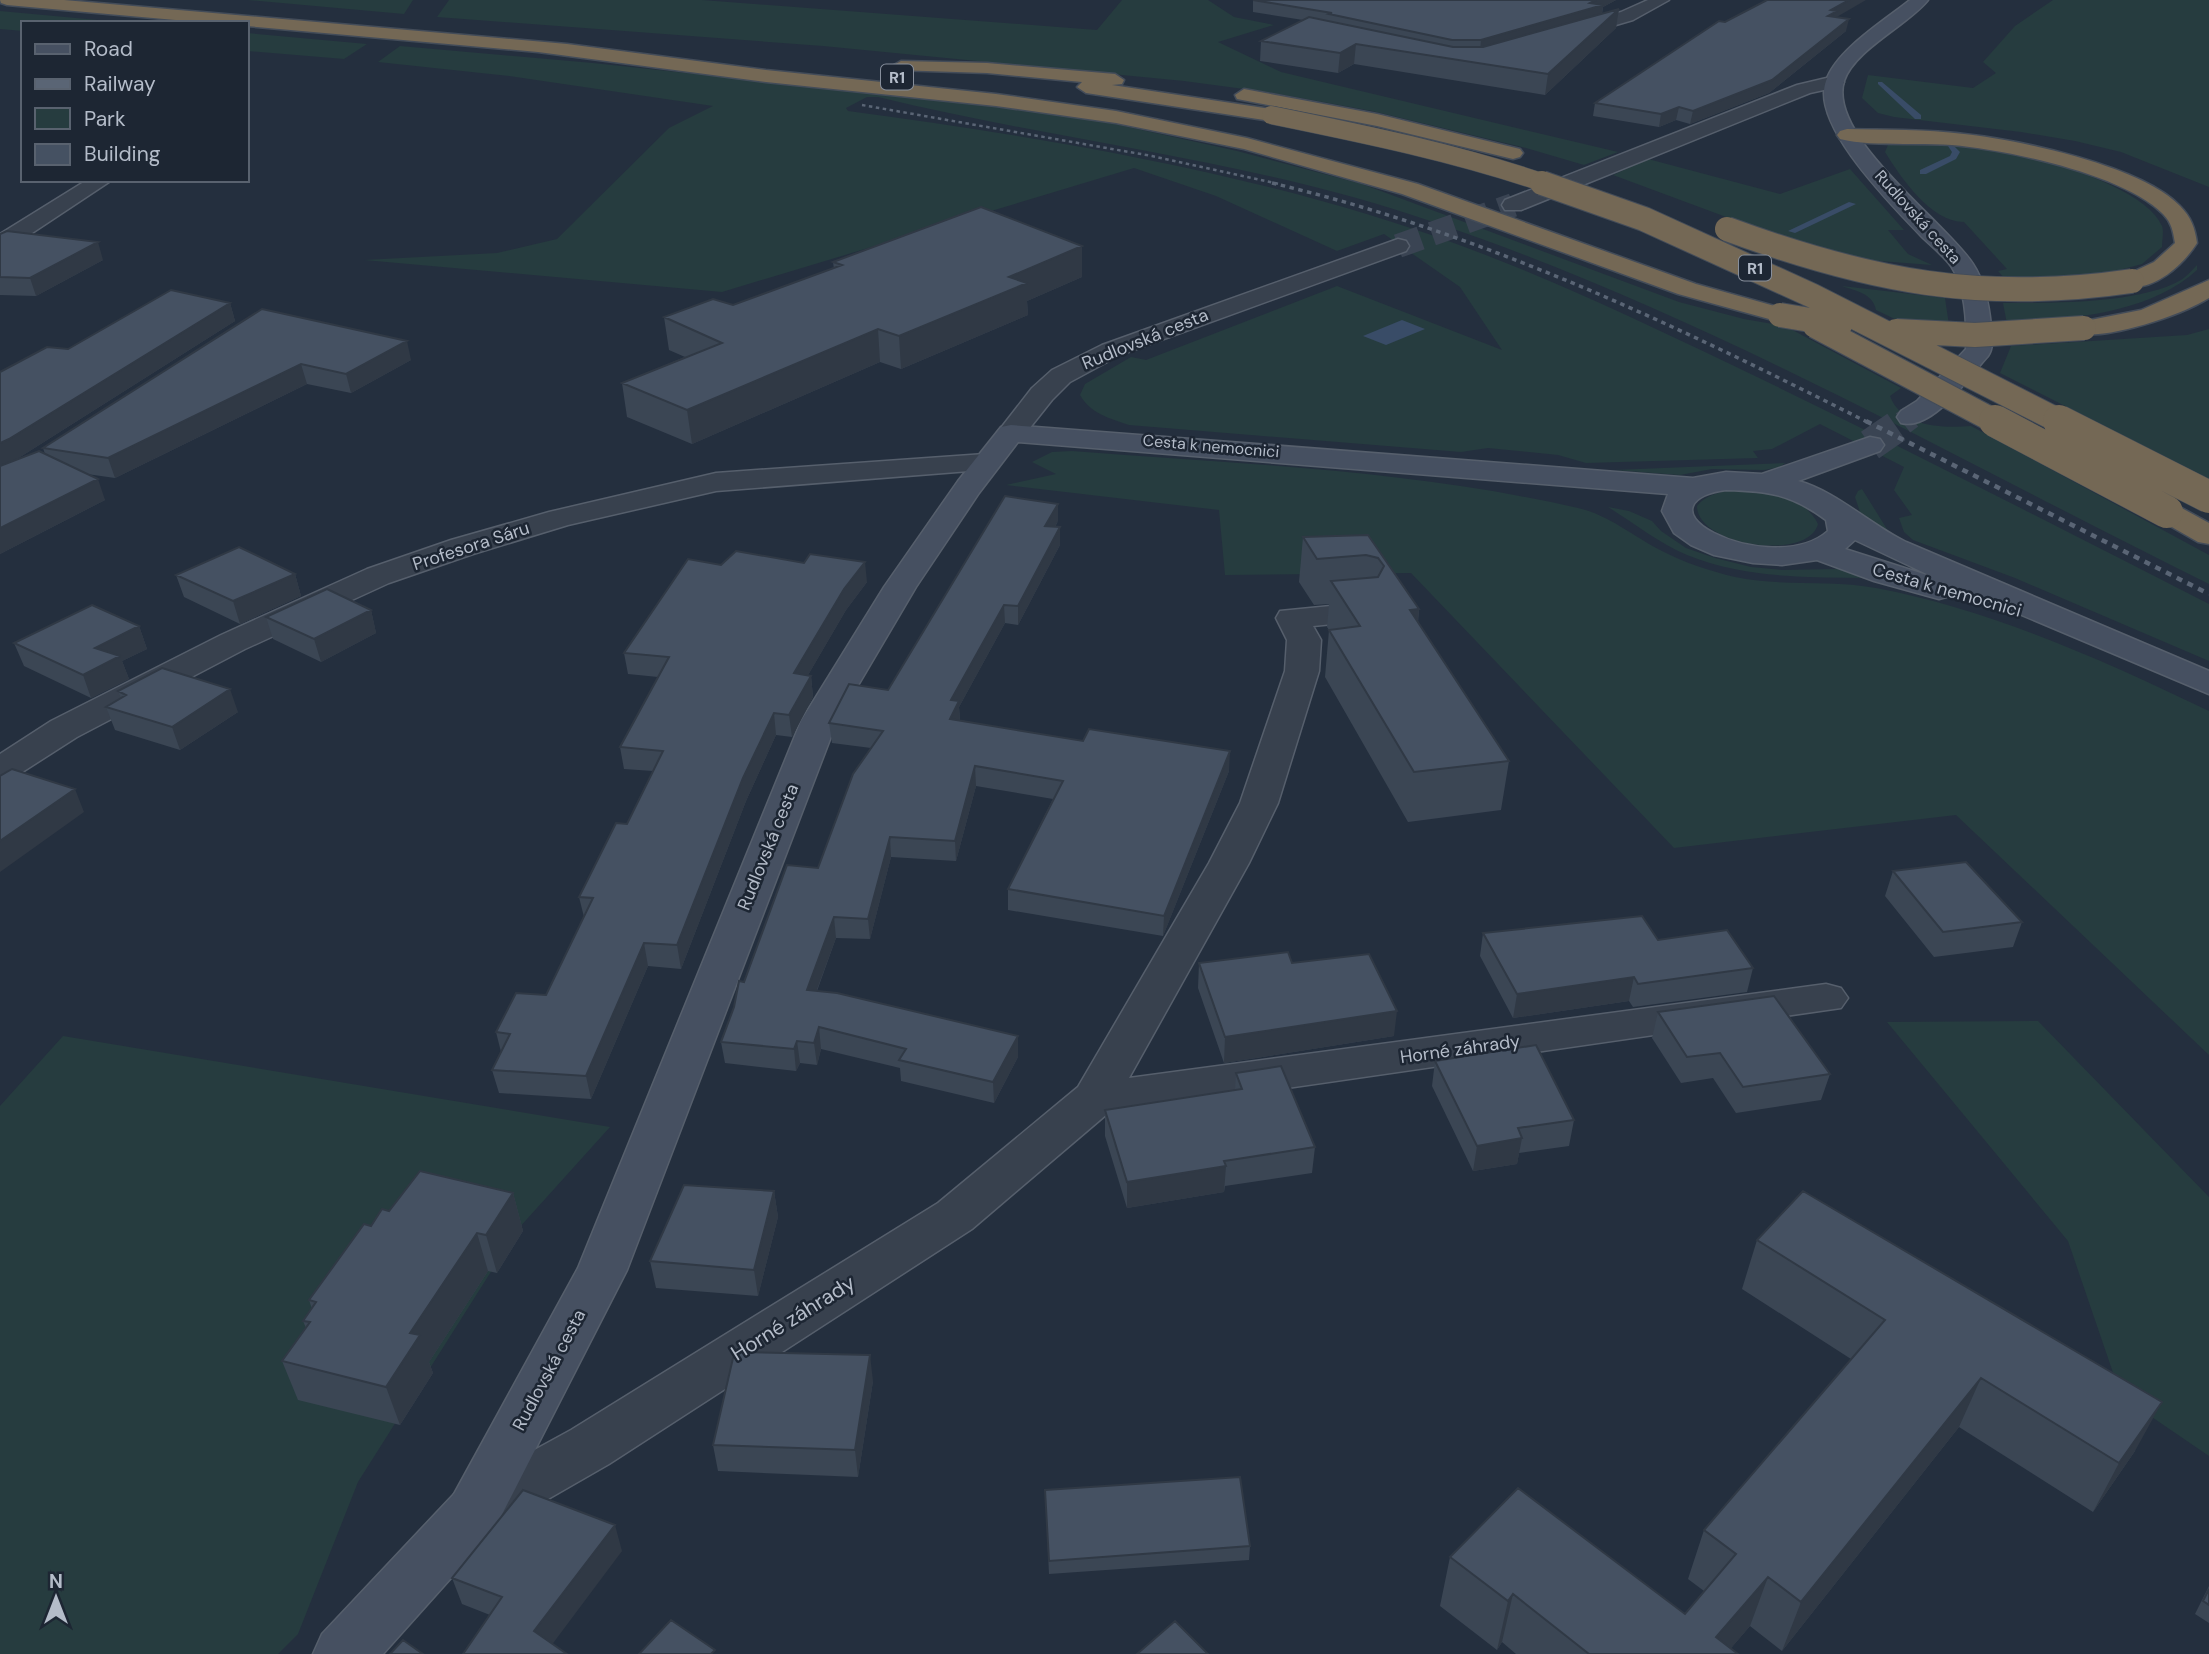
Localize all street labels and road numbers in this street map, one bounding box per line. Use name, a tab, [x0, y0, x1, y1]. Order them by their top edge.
road number: R1	[881, 64, 913, 90]
street label: Rudlovská cesta	[1870, 166, 1966, 268]
road number: R1	[1739, 256, 1771, 280]
street label: Rudlovská cesta	[1078, 303, 1212, 375]
street label: Cesta k nemocnici	[1142, 430, 1280, 462]
street label: Profesora Sáru	[409, 516, 533, 576]
street label: Cesta k nemocnici	[1870, 557, 2024, 623]
street label: Rudlovská cesta	[732, 780, 804, 914]
street label: Horné záhrady	[1398, 1029, 1522, 1069]
street label: Horné záhrady	[726, 1269, 861, 1367]
street label: Rudlovská cesta	[507, 1305, 591, 1435]

